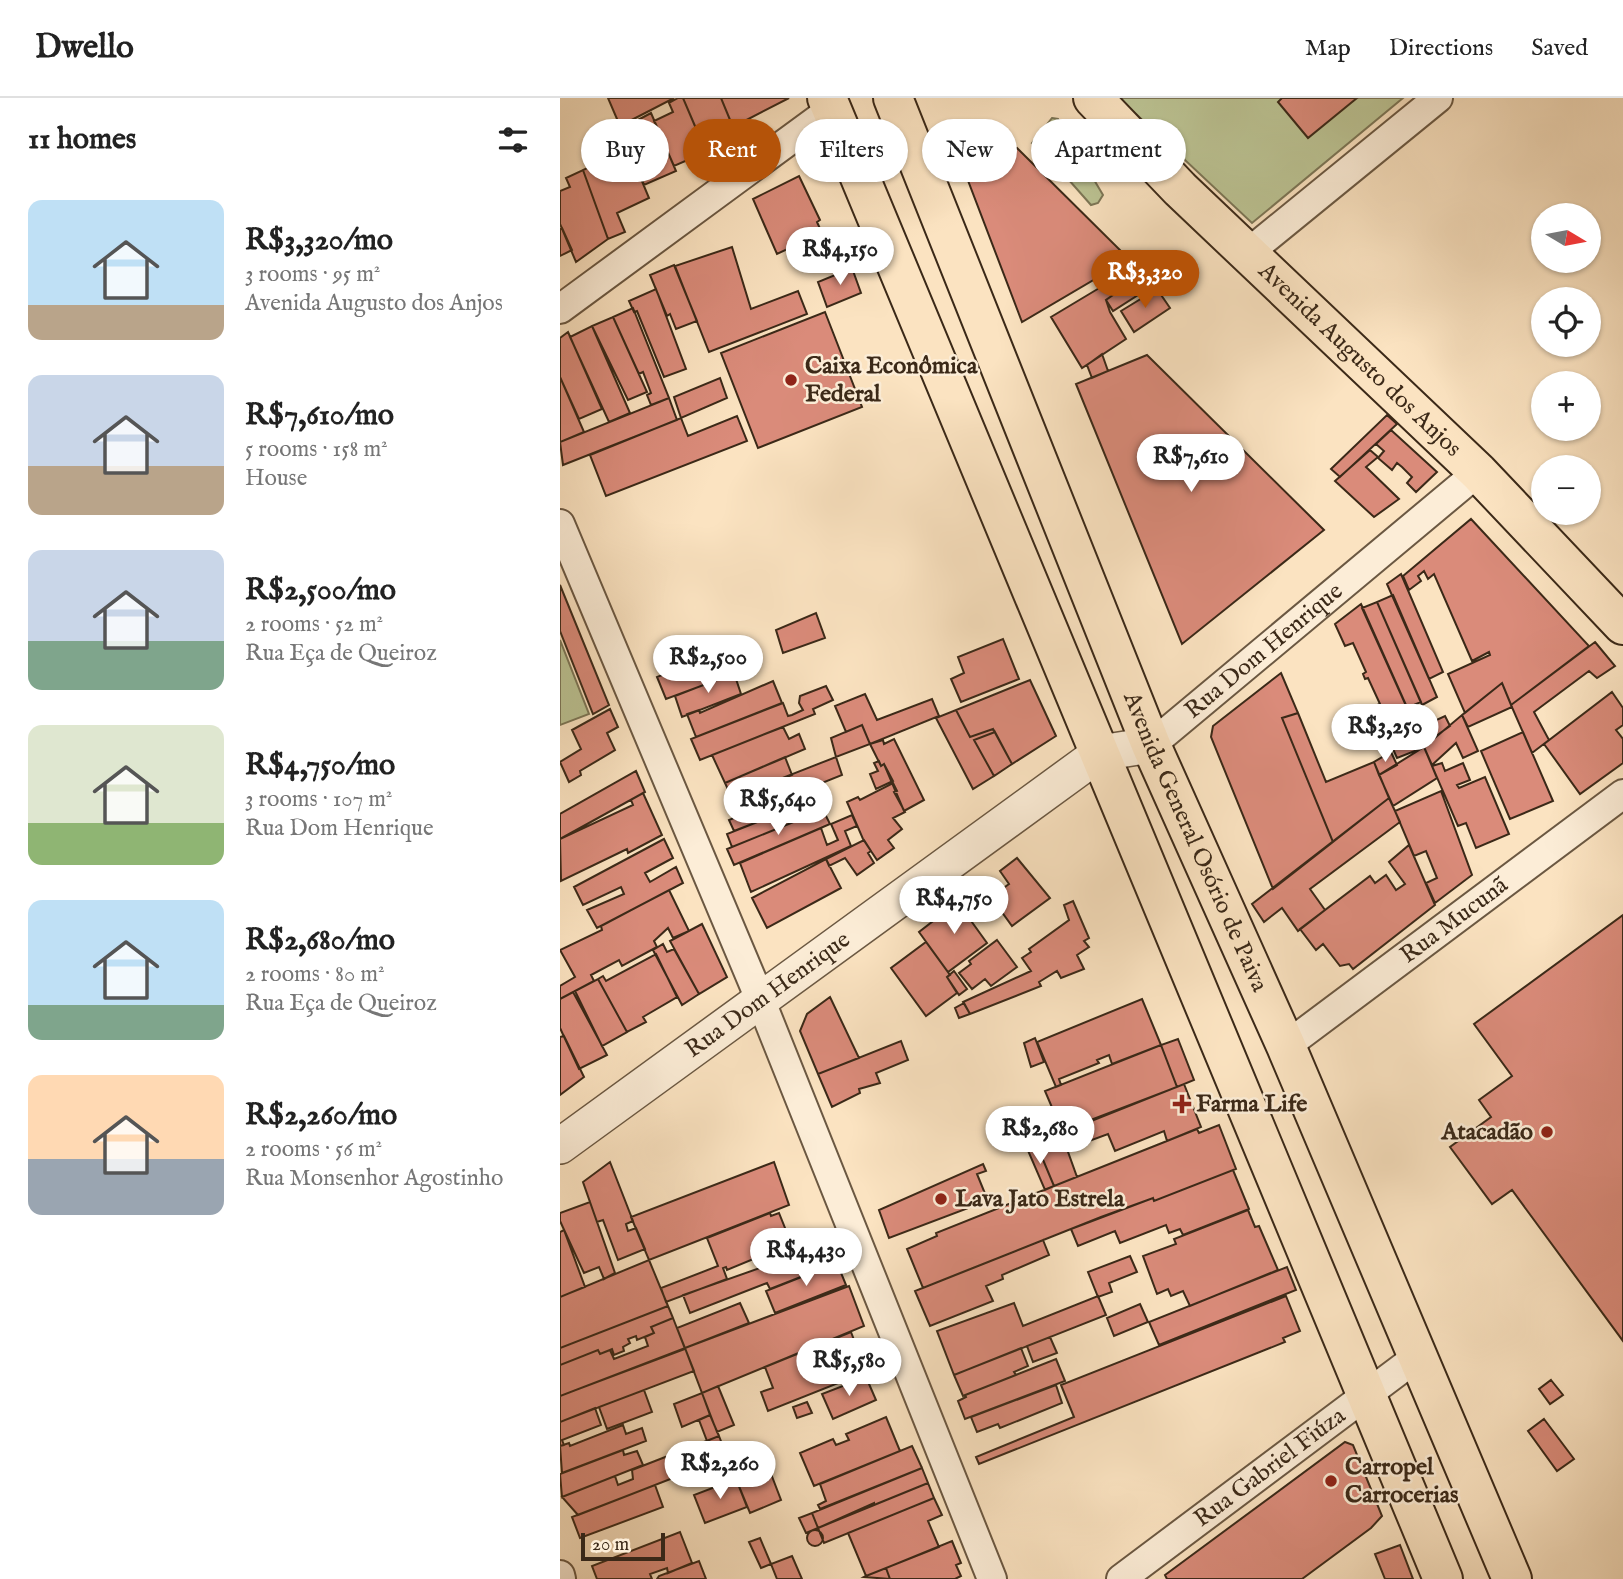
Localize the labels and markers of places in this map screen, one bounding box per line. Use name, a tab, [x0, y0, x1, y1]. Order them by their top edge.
pin: R$4,150	[775, 228, 905, 287]
pin: R$3,320	[1080, 250, 1210, 310]
place label: Caixa Econômica Federal	[805, 351, 978, 410]
marker: Caixa Econômica Federal	[783, 372, 799, 388]
pin: R$7,610	[1126, 434, 1256, 494]
pin: R$2,500	[643, 636, 773, 695]
pin: R$3,250	[1320, 704, 1450, 764]
pin: R$5,640	[713, 778, 843, 837]
pin: R$4,750	[889, 876, 1019, 936]
place label: Farma Life	[1196, 1089, 1307, 1120]
marker: Farma Life	[1174, 1096, 1190, 1112]
pin: R$2,680	[975, 1107, 1105, 1166]
place label: Atacadão	[1440, 1117, 1533, 1148]
marker: Atacadão	[1539, 1124, 1555, 1140]
place label: Lava Jato Estrela	[955, 1184, 1125, 1215]
marker: Lava Jato Estrela	[933, 1191, 949, 1207]
pin: R$4,430	[741, 1228, 871, 1288]
pin: R$5,580	[784, 1338, 914, 1398]
pin: R$2,260	[655, 1442, 785, 1501]
place label: Carropel Carrocerias	[1345, 1452, 1459, 1511]
marker: Carropel Carrocerias	[1323, 1473, 1339, 1489]

